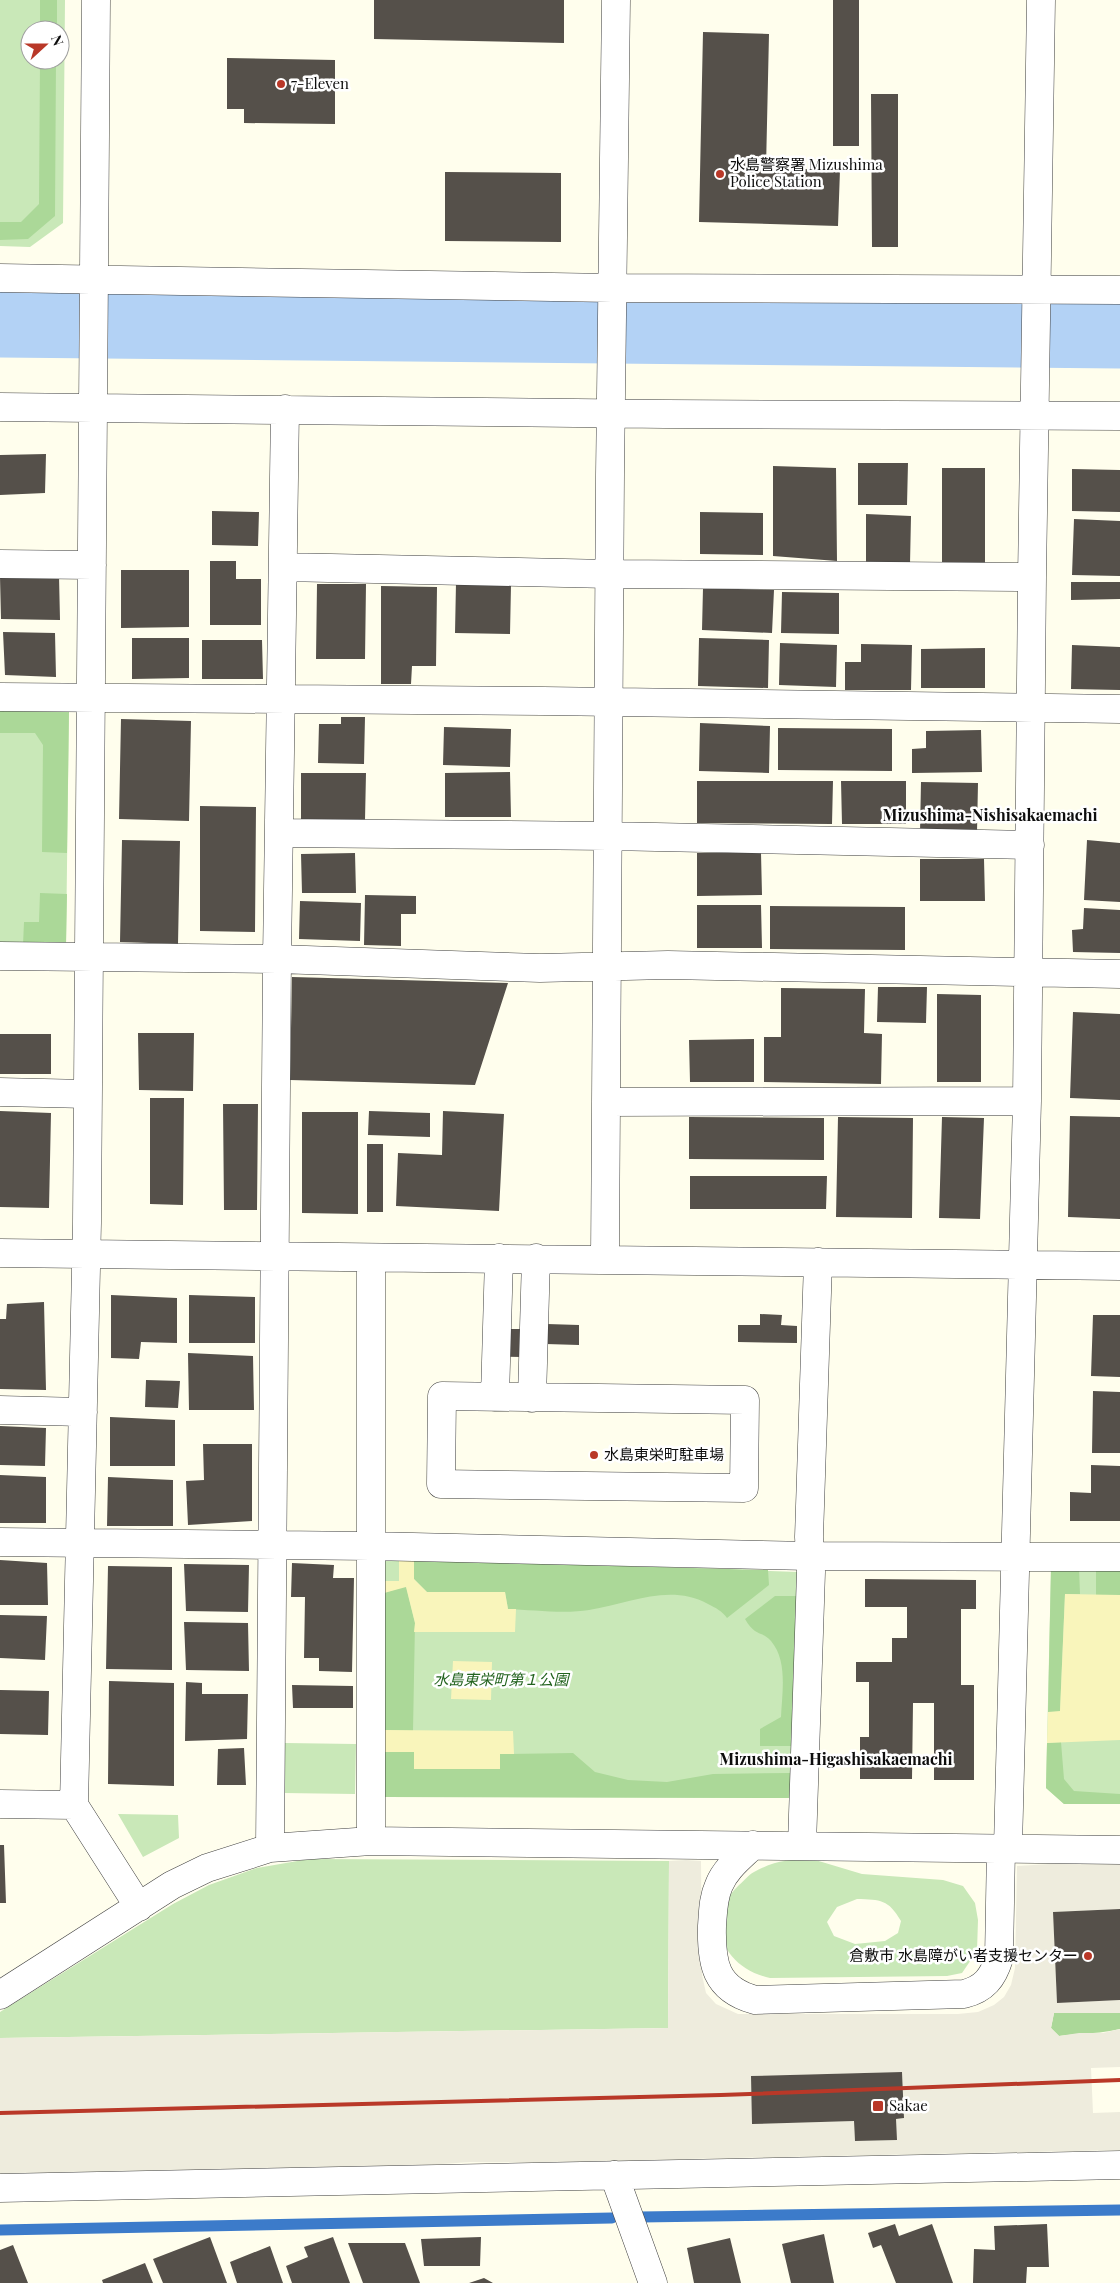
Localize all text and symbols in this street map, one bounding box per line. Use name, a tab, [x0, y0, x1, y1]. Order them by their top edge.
north arrow	[20, 20, 70, 70]
text: N	[47, 32, 68, 48]
place label: 7-Eleven	[291, 73, 349, 93]
marker: 7-Eleven	[275, 78, 287, 90]
place label: 水島警察署 Mizushima Police Station	[730, 154, 883, 191]
marker: 水島警察署 Mizushima Police Station	[714, 168, 726, 180]
district label: Mizushima-Nishisakaemachi	[883, 804, 1097, 825]
place label: 水島東栄町駐車場	[604, 1444, 724, 1464]
marker: 水島東栄町駐車場	[588, 1449, 600, 1461]
park label: 水島東栄町第１公園	[433, 1669, 570, 1689]
district label: Mizushima-Higashisakaemachi	[719, 1748, 953, 1769]
place label: 倉敷市 水島障がい者支援センター	[849, 1945, 1078, 1965]
marker: 倉敷市 水島障がい者支援センター	[1082, 1950, 1094, 1962]
place label: Sakae	[889, 2095, 928, 2115]
marker: Sakae	[871, 2099, 885, 2113]

